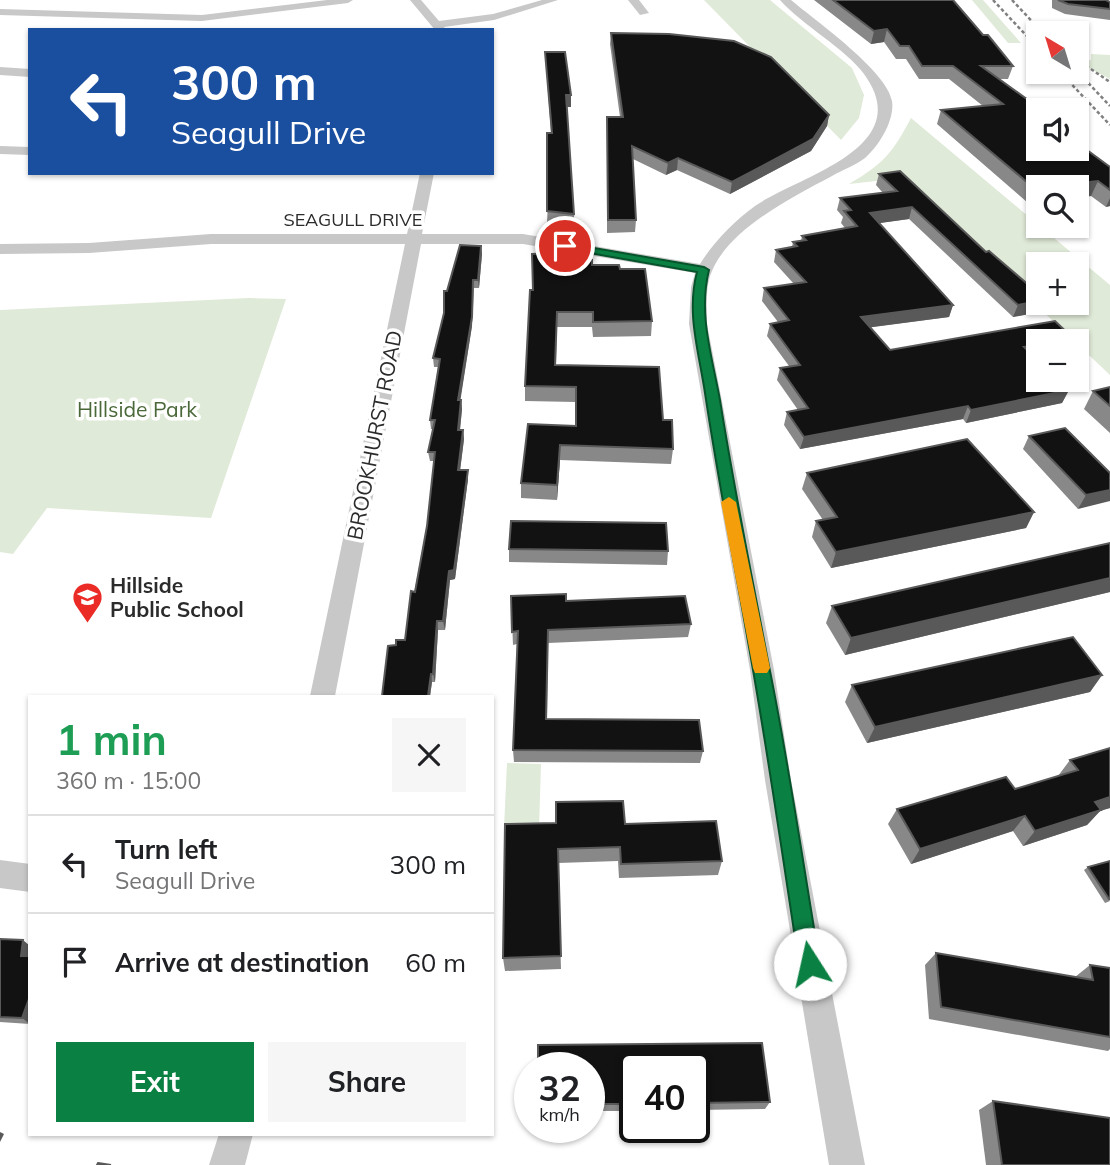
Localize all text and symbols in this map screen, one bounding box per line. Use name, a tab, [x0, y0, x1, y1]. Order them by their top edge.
north arrow	[1026, 21, 1088, 84]
map controls	[1026, 21, 1089, 392]
text: 300 m	[171, 51, 317, 112]
icon: left	[56, 56, 147, 147]
button: sound	[1026, 98, 1089, 161]
text: Seagull Drive	[171, 112, 366, 152]
button: search	[1026, 175, 1089, 238]
street label: SEAGULL DRIVE	[284, 208, 422, 231]
pin	[535, 216, 595, 276]
icon: arrive	[546, 227, 584, 265]
button: +	[1026, 252, 1089, 315]
street label: BROOKHURST ROAD	[341, 328, 407, 542]
button: −	[1026, 329, 1089, 392]
park label: Hillside Park	[77, 396, 197, 422]
place label: Hillside Public School	[110, 572, 244, 622]
school or university icon: Hillside Public School	[70, 580, 104, 624]
text: 1 min	[56, 713, 167, 766]
button: close	[392, 718, 466, 792]
text: 360 m · 15:00	[56, 766, 201, 795]
text: Turn left	[115, 833, 217, 866]
icon: left	[56, 845, 94, 883]
text: 300 m	[390, 848, 466, 881]
text: Seagull Drive	[115, 866, 255, 895]
position arrow	[773, 927, 847, 1001]
icon: arrive	[56, 943, 94, 981]
text: Arrive at destination	[115, 946, 370, 979]
text: 60 m	[405, 946, 466, 979]
button: Exit	[56, 1042, 254, 1122]
button: Share	[268, 1042, 466, 1122]
speed limit sign: 40	[619, 1052, 710, 1143]
text: 32	[538, 1066, 581, 1110]
text: km/h	[539, 1103, 580, 1126]

